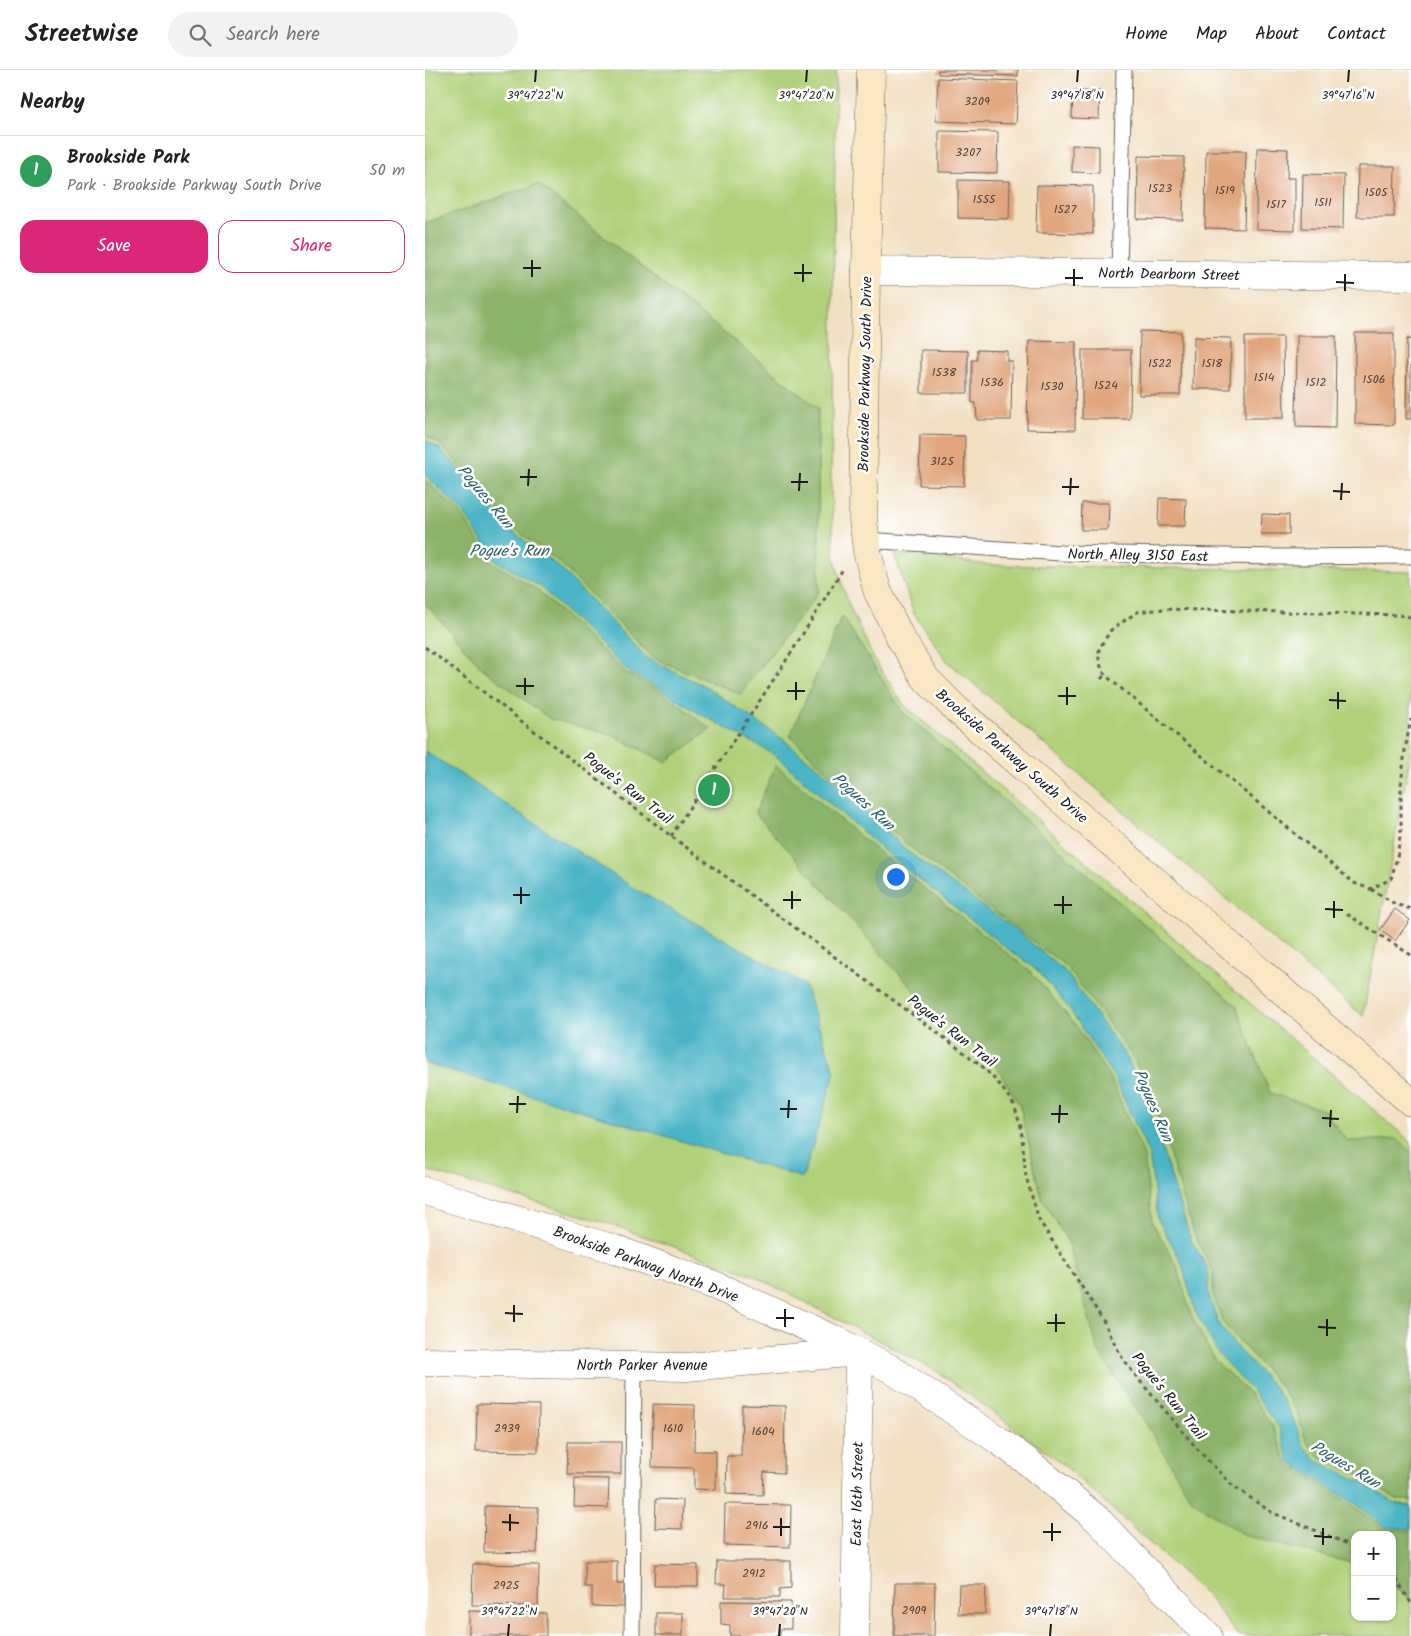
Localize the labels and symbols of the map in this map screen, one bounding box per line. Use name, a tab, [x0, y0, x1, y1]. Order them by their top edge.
text: 39°47'22"N	[507, 86, 563, 105]
text: 39°47'20"N	[778, 86, 834, 105]
text: 39°47'18"N	[1050, 86, 1104, 105]
text: 39°47'16"N	[1321, 86, 1375, 105]
house number: 3209	[964, 92, 990, 111]
house number: 3207	[955, 143, 981, 162]
house number: 1523	[1148, 179, 1172, 198]
house number: 1519	[1215, 181, 1235, 200]
house number: 1505	[1365, 183, 1389, 202]
house number: 1555	[972, 190, 997, 209]
house number: 1511	[1314, 193, 1332, 212]
house number: 1517	[1266, 195, 1286, 214]
house number: 1527	[1054, 200, 1077, 219]
street label: North Dearborn Street	[1098, 262, 1240, 288]
street label: Brookside Parkway South Drive	[852, 276, 880, 472]
house number: 1522	[1148, 354, 1172, 373]
house number: 1518	[1201, 354, 1223, 373]
house number: 1538	[932, 363, 957, 382]
house number: 1514	[1254, 368, 1275, 387]
house number: 1506	[1363, 370, 1385, 389]
house number: 1536	[980, 373, 1004, 392]
house number: 1512	[1306, 373, 1327, 392]
house number: 1524	[1094, 376, 1118, 395]
house number: 1530	[1040, 377, 1064, 396]
house number: 3125	[930, 452, 956, 471]
water label: Pogues Run	[450, 459, 520, 536]
water label: Pogue's Run	[469, 539, 550, 564]
street label: North Alley 3150 East	[1067, 543, 1209, 569]
street label: Brookside Parkway South Drive	[930, 683, 1093, 830]
street label: Pogue's Run Trail	[577, 746, 678, 832]
water label: Pogues Run	[826, 767, 901, 838]
pin: 1	[698, 771, 730, 809]
your location	[883, 864, 909, 890]
street label: Pogue's Run Trail	[901, 989, 1002, 1075]
water label: Pogues Run	[1126, 1065, 1180, 1147]
street label: Brookside Parkway North Drive	[550, 1220, 742, 1310]
street label: Pogue's Run Trail	[1125, 1347, 1212, 1446]
street label: North Parker Avenue	[577, 1354, 708, 1378]
house number: 2939	[494, 1419, 520, 1438]
house number: 1610	[663, 1419, 683, 1438]
house number: 1604	[751, 1422, 775, 1441]
water label: Pogues Run	[1306, 1435, 1386, 1497]
street label: East 16th Street	[845, 1441, 871, 1547]
house number: 2916	[745, 1516, 769, 1535]
house number: 2912	[742, 1564, 766, 1583]
house number: 2925	[493, 1576, 521, 1595]
house number: 2909	[902, 1601, 926, 1620]
text: 39°47'22"N	[481, 1602, 537, 1621]
text: 39°47'20"N	[752, 1602, 808, 1621]
text: 39°47'18"N	[1024, 1602, 1078, 1621]

